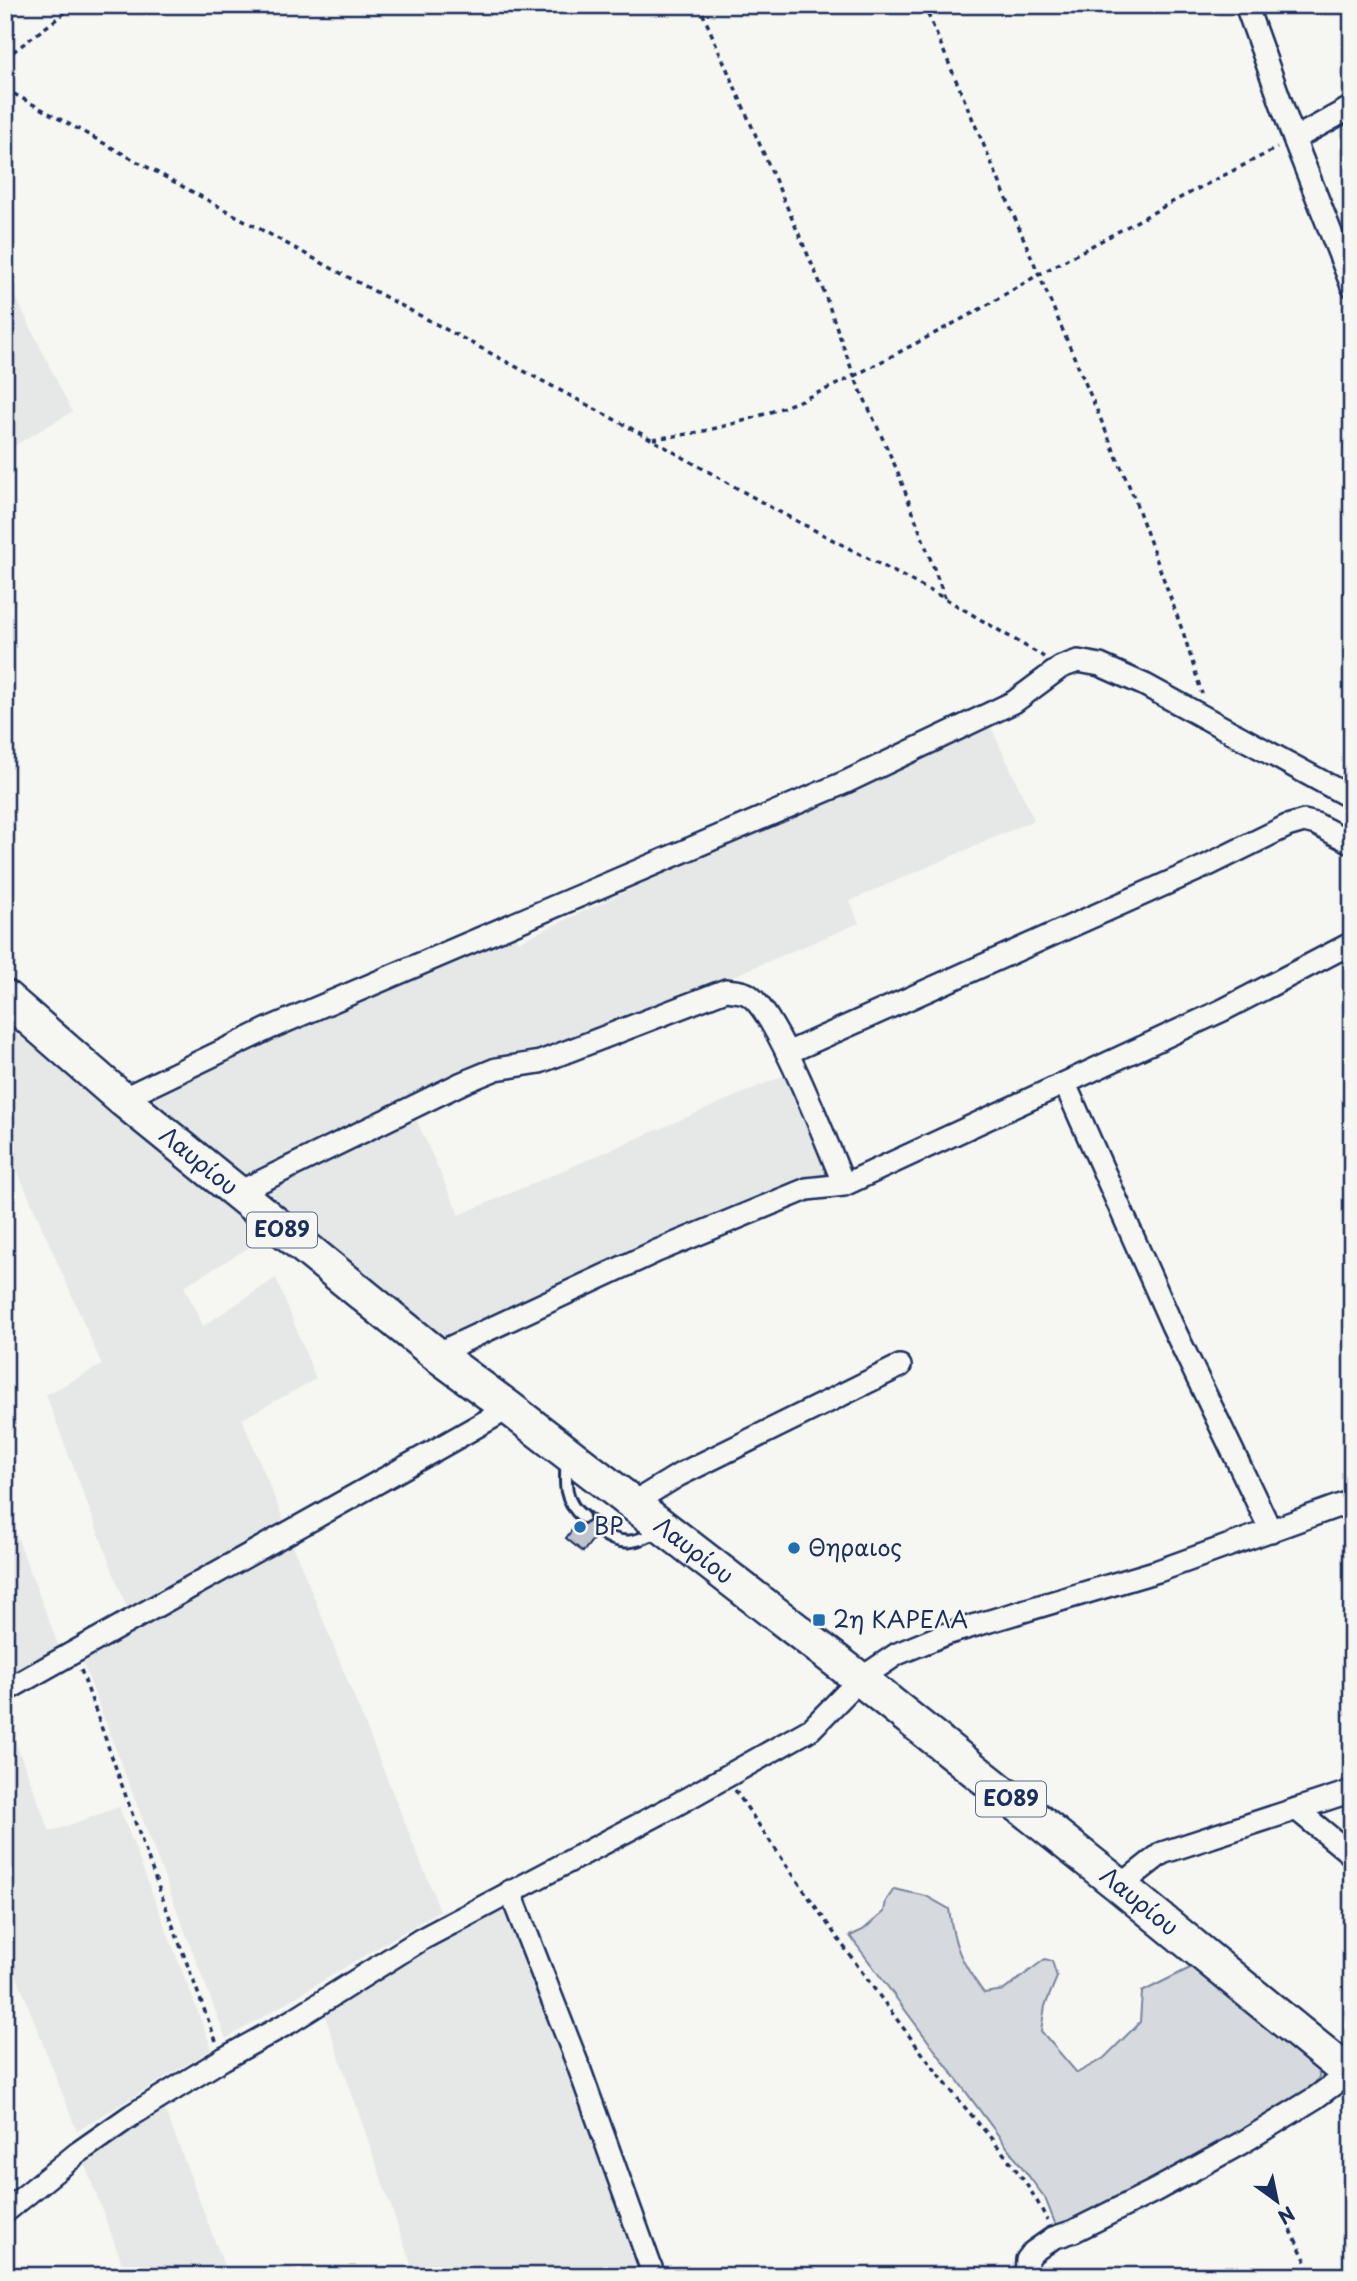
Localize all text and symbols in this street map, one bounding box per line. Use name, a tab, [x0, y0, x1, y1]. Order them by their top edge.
street label: Λαυρίου	[153, 1117, 247, 1203]
road number: ΕΟ89	[247, 1212, 317, 1248]
street label: Λαυρίου	[647, 1507, 742, 1592]
place label: BP	[594, 1508, 623, 1543]
marker: BP	[572, 1519, 588, 1535]
place label: Θηραιος	[808, 1529, 902, 1564]
marker: Θηραιος	[786, 1540, 802, 1556]
place label: 2η ΚΑΡΕΛΑ	[833, 1601, 968, 1636]
marker: 2η ΚΑΡΕΛΑ	[811, 1612, 827, 1628]
road number: ΕΟ89	[976, 1782, 1046, 1816]
street label: Λαυρίου	[1093, 1858, 1187, 1943]
north arrow	[1242, 2166, 1312, 2236]
text: N	[1273, 2200, 1301, 2232]

